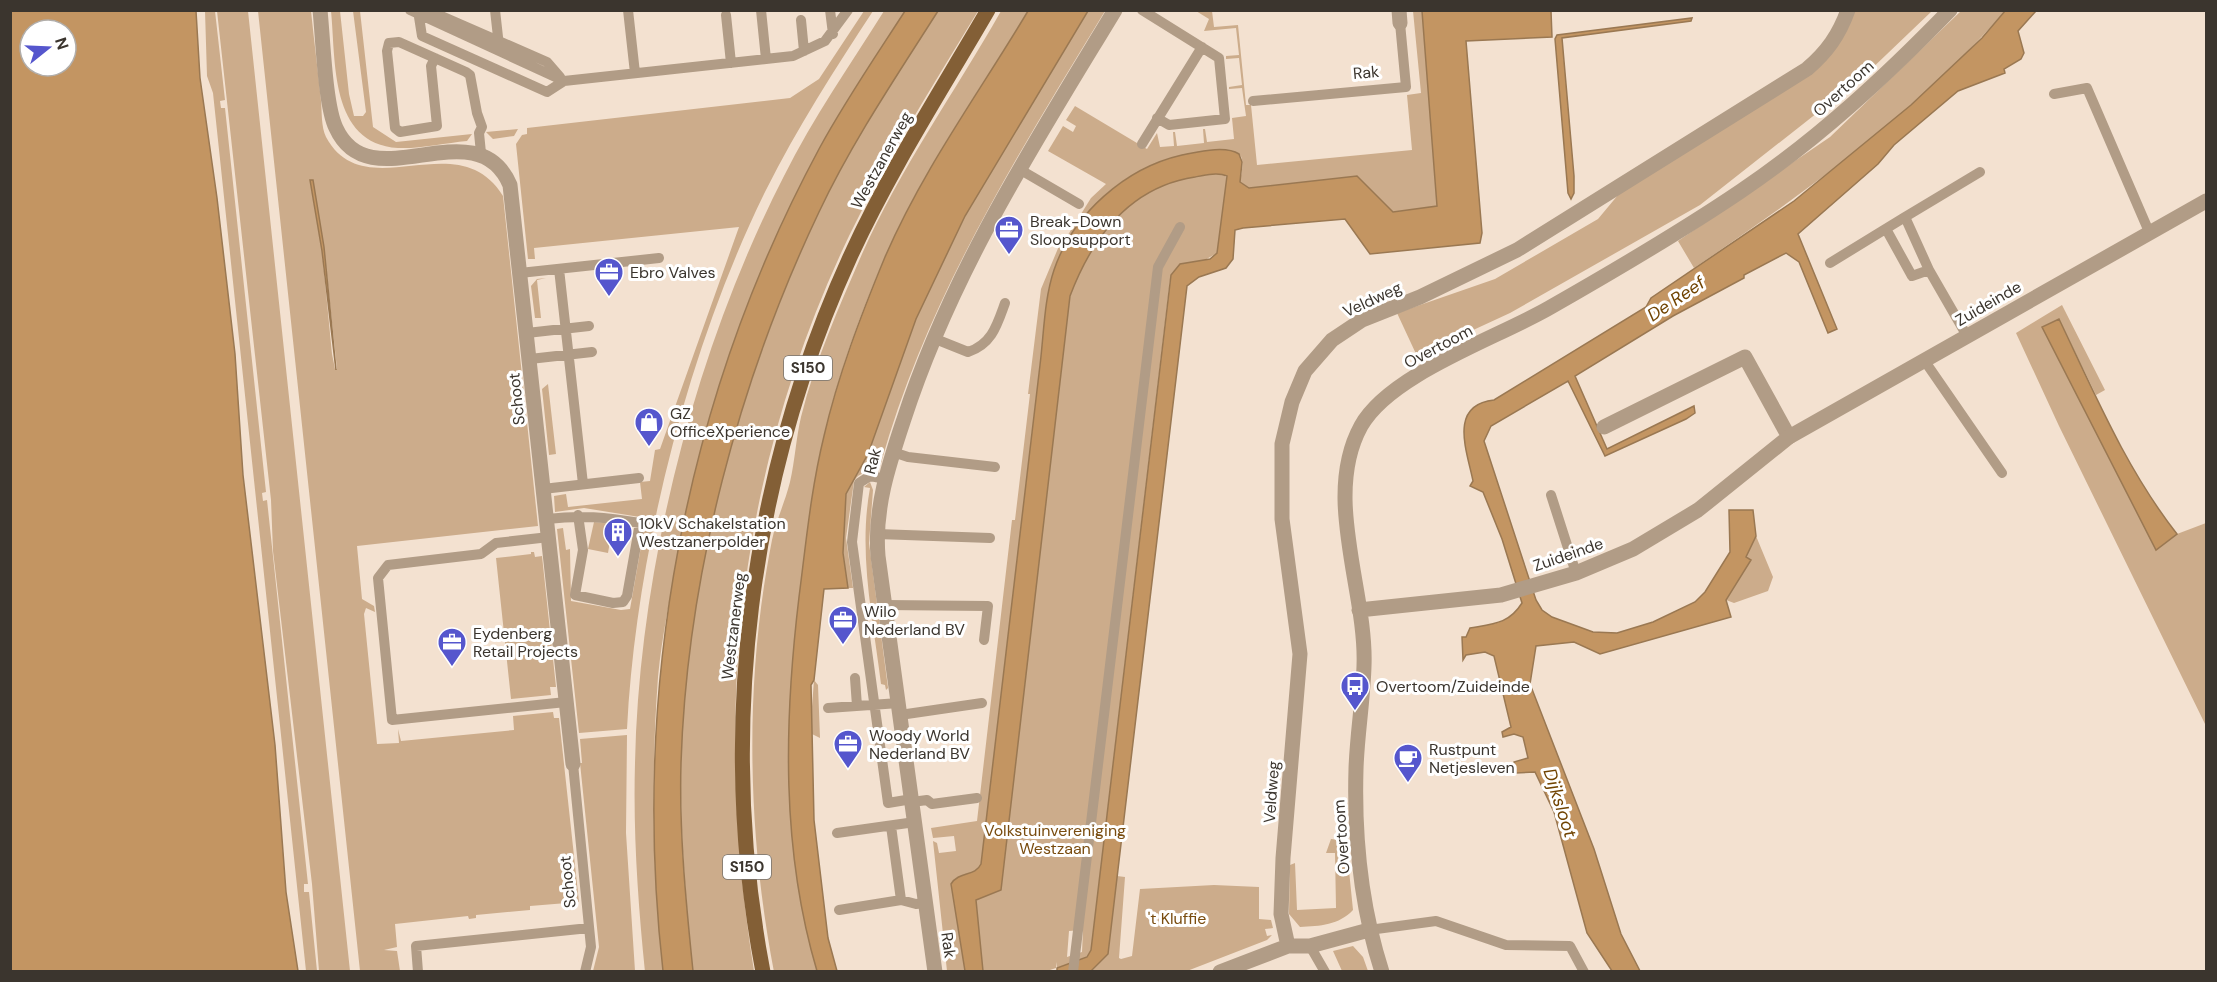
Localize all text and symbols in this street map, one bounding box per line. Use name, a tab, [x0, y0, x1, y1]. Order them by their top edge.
north arrow	[18, 18, 78, 78]
text: N	[50, 35, 74, 52]
street label: Overtoom	[1809, 56, 1878, 121]
street label: Rak	[1352, 61, 1380, 84]
street label: Westzanerweg	[846, 108, 917, 212]
place label: Break-Down Sloopsupport	[1030, 211, 1131, 250]
office icon: Break-Down Sloopsupport	[993, 214, 1025, 256]
office icon: Ebro Valves	[593, 256, 625, 298]
place label: Ebro Valves	[630, 262, 716, 283]
water label: De Reef	[1642, 270, 1710, 327]
street label: Zuideinde	[1951, 276, 2025, 331]
street label: Veldweg	[1340, 277, 1405, 322]
street label: Overtoom	[1400, 320, 1476, 373]
road number: S150	[784, 356, 832, 380]
street label: Schoot	[503, 372, 530, 426]
place label: GZ OfficeXperience	[670, 403, 790, 442]
shop icon: GZ OfficeXperience	[633, 406, 665, 448]
street label: Rak	[859, 446, 886, 476]
place label: 10kV Schakelstation Westzanerpolder	[639, 513, 786, 552]
building icon: 10kV Schakelstation Westzanerpolder	[602, 516, 634, 558]
street label: Zuideinde	[1530, 533, 1606, 576]
street label: Westzanerweg	[717, 571, 750, 681]
place label: Wilo Nederland BV	[864, 601, 965, 640]
office icon: Wilo Nederland BV	[827, 604, 859, 646]
place label: Eydenberg Retail Projects	[473, 623, 578, 662]
office icon: Eydenberg Retail Projects	[436, 626, 468, 668]
bus stop icon: Overtoom/Zuideinde	[1339, 670, 1371, 712]
place label: Overtoom/Zuideinde	[1376, 676, 1530, 697]
place label: Woody World Nederland BV	[869, 725, 970, 764]
office icon: Woody World Nederland BV	[832, 728, 864, 770]
place label: Rustpunt Netjesleven	[1429, 739, 1515, 778]
cafe icon: Rustpunt Netjesleven	[1392, 742, 1424, 784]
street label: Veldweg	[1259, 760, 1284, 824]
water label: Dijksloot	[1538, 765, 1583, 842]
street label: Overtoom	[1328, 799, 1355, 875]
park label: Volkstuinvereniging Westzaan	[984, 820, 1126, 859]
street label: Schoot	[554, 855, 581, 909]
road number: S150	[723, 855, 771, 879]
park label: 't Kluffie	[1148, 908, 1206, 929]
street label: Rak	[936, 931, 961, 959]

